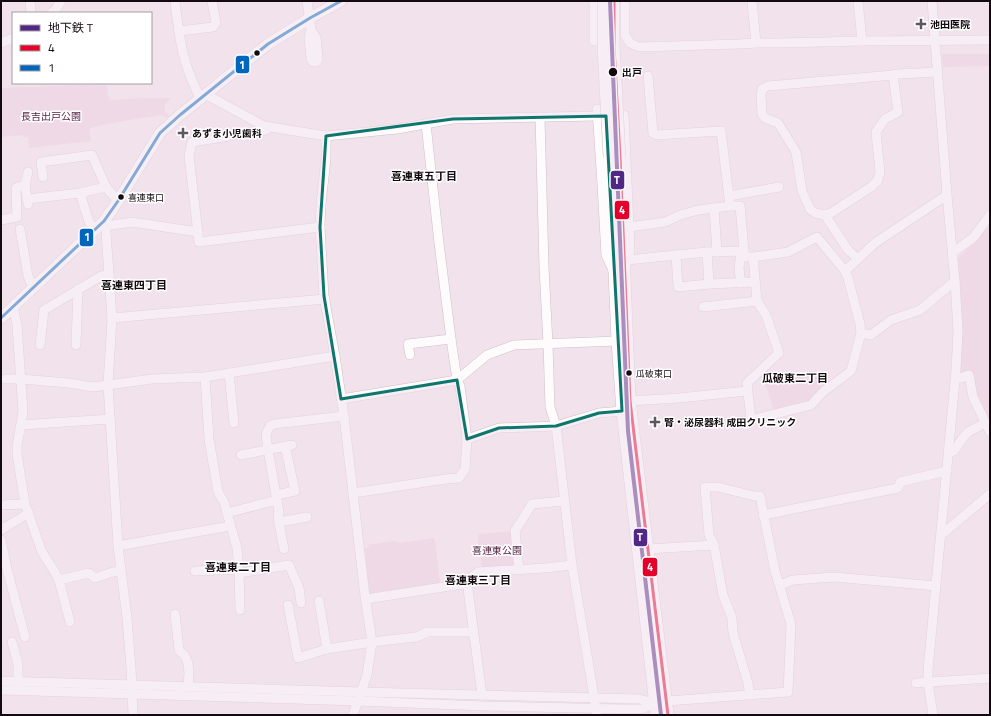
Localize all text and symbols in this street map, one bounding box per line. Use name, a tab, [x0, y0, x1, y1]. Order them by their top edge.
legend	[12, 12, 152, 84]
place label: 池田医院	[930, 17, 970, 32]
text: 地下鉄 T	[48, 18, 94, 37]
marker: 池田医院	[915, 18, 927, 30]
text: 4	[48, 38, 55, 57]
unlabelled marker	[252, 48, 262, 58]
line badge: 1	[235, 55, 250, 74]
text: 1	[239, 57, 245, 73]
text: 1	[48, 58, 55, 77]
place label: 出戸	[622, 65, 642, 80]
marker: 出戸	[607, 66, 619, 78]
park label: 長吉出戸公園	[21, 109, 81, 124]
place label: あずま小児歯科	[192, 126, 262, 141]
marker: あずま小児歯科	[177, 127, 189, 139]
district label: 喜連東五丁目	[391, 168, 457, 184]
line badge: T	[610, 170, 625, 190]
text: T	[614, 172, 620, 188]
place label: 喜連東口	[128, 191, 164, 204]
marker: 喜連東口	[116, 192, 126, 202]
line badge: 4	[614, 200, 630, 220]
text: 4	[619, 202, 625, 218]
line badge: 1	[79, 228, 94, 247]
text: 1	[84, 229, 90, 245]
district label: 喜連東四丁目	[101, 277, 167, 293]
place label: 瓜破東口	[636, 367, 672, 380]
marker: 瓜破東口	[624, 368, 634, 378]
district label: 瓜破東二丁目	[762, 370, 828, 386]
place label: 腎・泌尿器科 成田クリニック	[664, 415, 796, 430]
marker: 腎・泌尿器科 成田クリニック	[649, 416, 661, 428]
line badge: T	[633, 528, 648, 547]
text: T	[637, 529, 643, 545]
park label: 喜連東公園	[472, 543, 522, 558]
line badge: 4	[642, 557, 658, 577]
district label: 喜連東二丁目	[205, 559, 271, 575]
text: 4	[647, 559, 653, 575]
district label: 喜連東三丁目	[445, 572, 511, 588]

